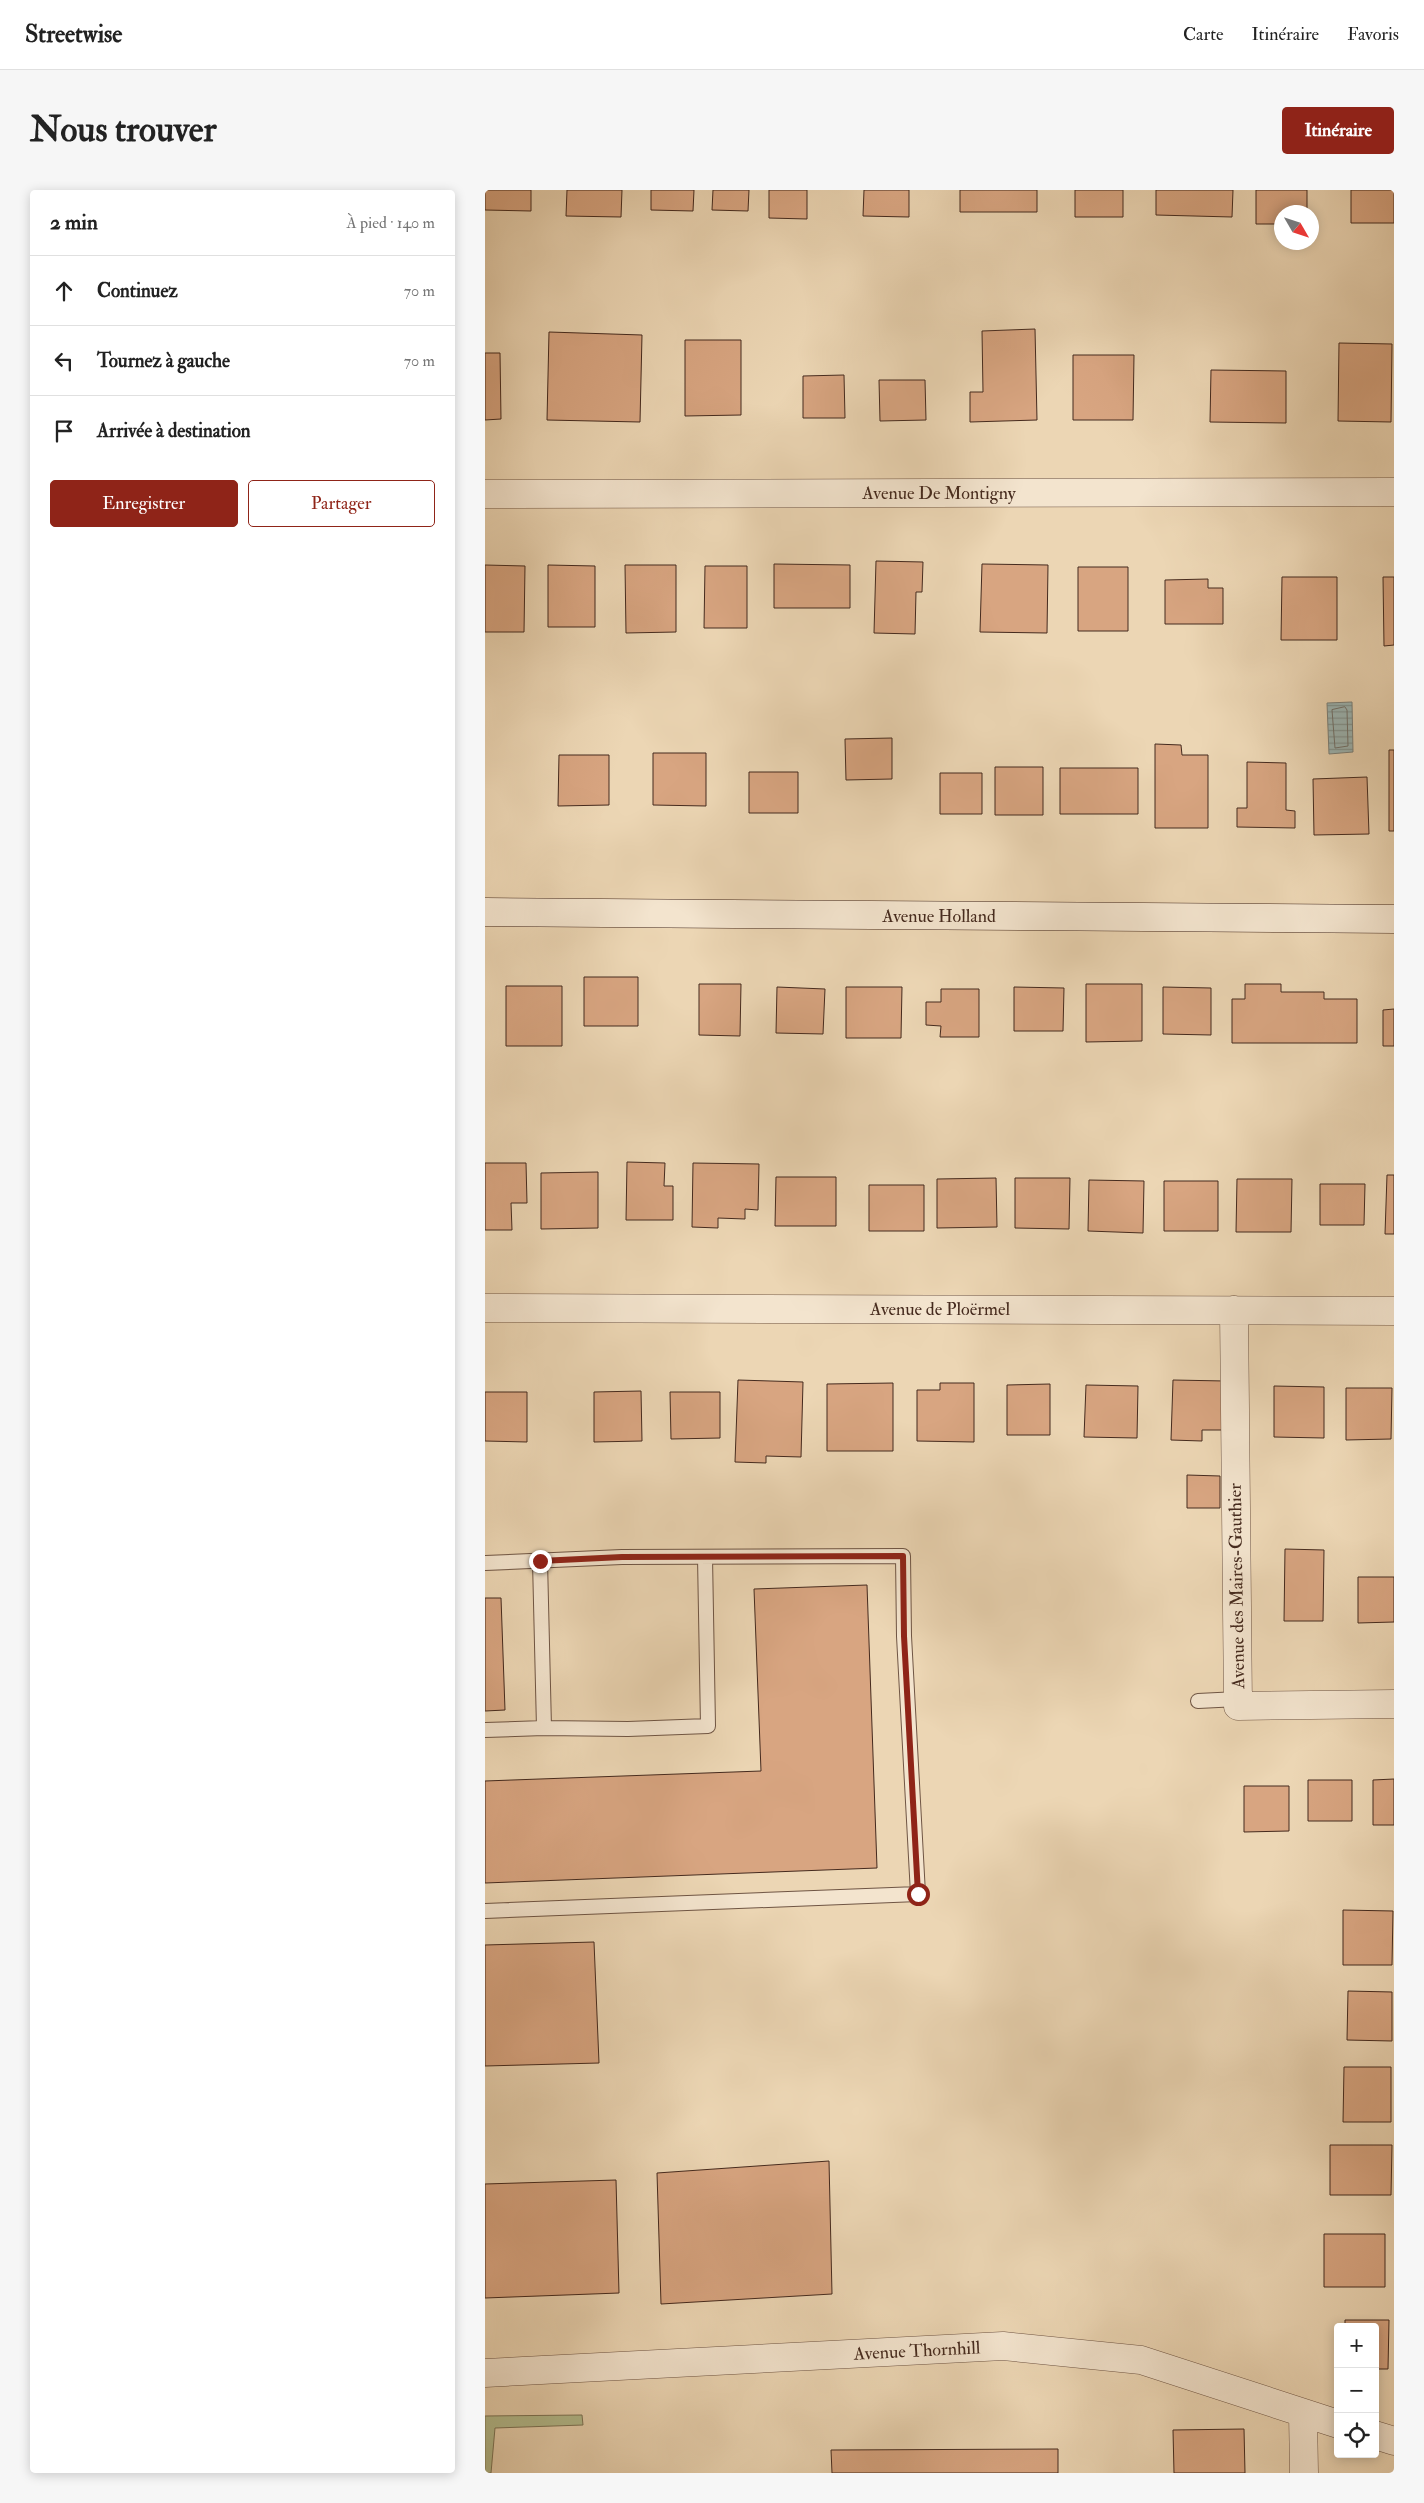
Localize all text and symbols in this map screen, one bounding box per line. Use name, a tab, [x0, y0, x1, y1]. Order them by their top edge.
text: Streetwise	[25, 19, 122, 50]
text: Carte	[1183, 23, 1224, 46]
text: Itinéraire	[1252, 23, 1319, 46]
text: Favoris	[1347, 23, 1399, 46]
button: Itinéraire	[1282, 107, 1394, 154]
text: Nous trouver	[30, 108, 217, 152]
north arrow	[1274, 205, 1319, 250]
text: 2 min	[50, 209, 98, 236]
text: À pied · 140 m	[347, 213, 435, 233]
icon: ahead	[50, 277, 78, 305]
text: Continuez	[97, 279, 178, 303]
text: 70 m	[404, 281, 435, 301]
icon: left	[50, 347, 78, 375]
text: Tournez à gauche	[97, 349, 230, 373]
text: 70 m	[404, 351, 435, 371]
icon: arrive	[50, 417, 78, 445]
text: Arrivée à destination	[97, 419, 251, 443]
button: Enregistrer	[50, 480, 238, 527]
button: Partager	[248, 480, 435, 527]
street label: Avenue De Montigny	[861, 482, 1017, 505]
street label: Avenue Holland	[881, 905, 996, 928]
street label: Avenue de Ploërmel	[869, 1298, 1010, 1321]
street label: Avenue des Maires-Gauthier	[1224, 1483, 1250, 1690]
route end	[529, 1550, 552, 1573]
route start	[907, 1883, 930, 1906]
map controls	[1334, 2323, 1379, 2458]
button: +	[1334, 2323, 1379, 2368]
street label: Avenue Thornhill	[852, 2336, 981, 2366]
button: −	[1334, 2368, 1379, 2413]
button: locate	[1334, 2413, 1379, 2458]

